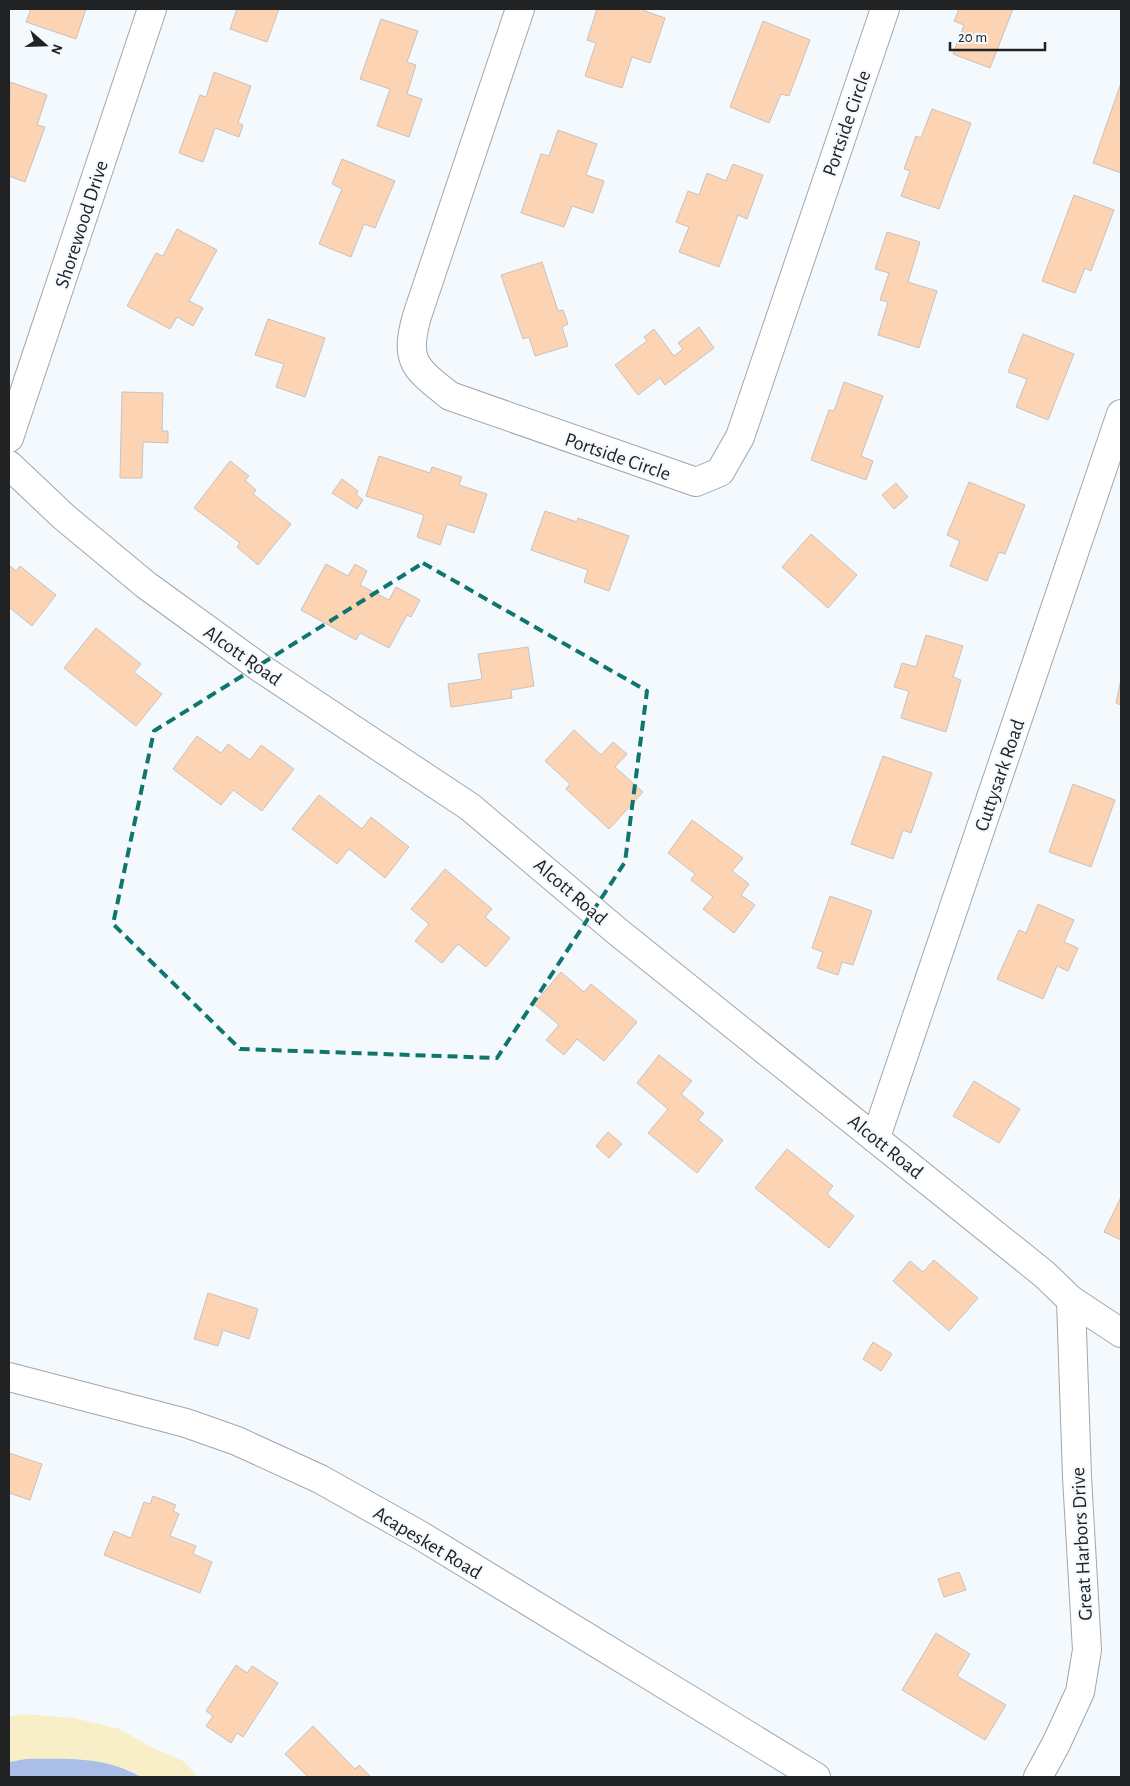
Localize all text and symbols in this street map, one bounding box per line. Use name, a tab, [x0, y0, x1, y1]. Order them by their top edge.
north arrow	[20, 20, 70, 70]
scale bar	[950, 20, 1045, 52]
text: 20 m	[958, 30, 987, 45]
text: N	[48, 42, 65, 56]
street label: Portside Circle	[819, 68, 874, 179]
street label: Shorewood Drive	[52, 158, 112, 291]
street label: Portside Circle	[562, 429, 673, 484]
street label: Alcott Road	[200, 622, 285, 690]
street label: Cuttysark Road	[971, 717, 1028, 834]
street label: Alcott Road	[530, 855, 611, 929]
street label: Alcott Road	[844, 1111, 927, 1183]
street label: Great Harbors Drive	[1068, 1467, 1096, 1621]
street label: Acapesket Road	[370, 1503, 485, 1583]

